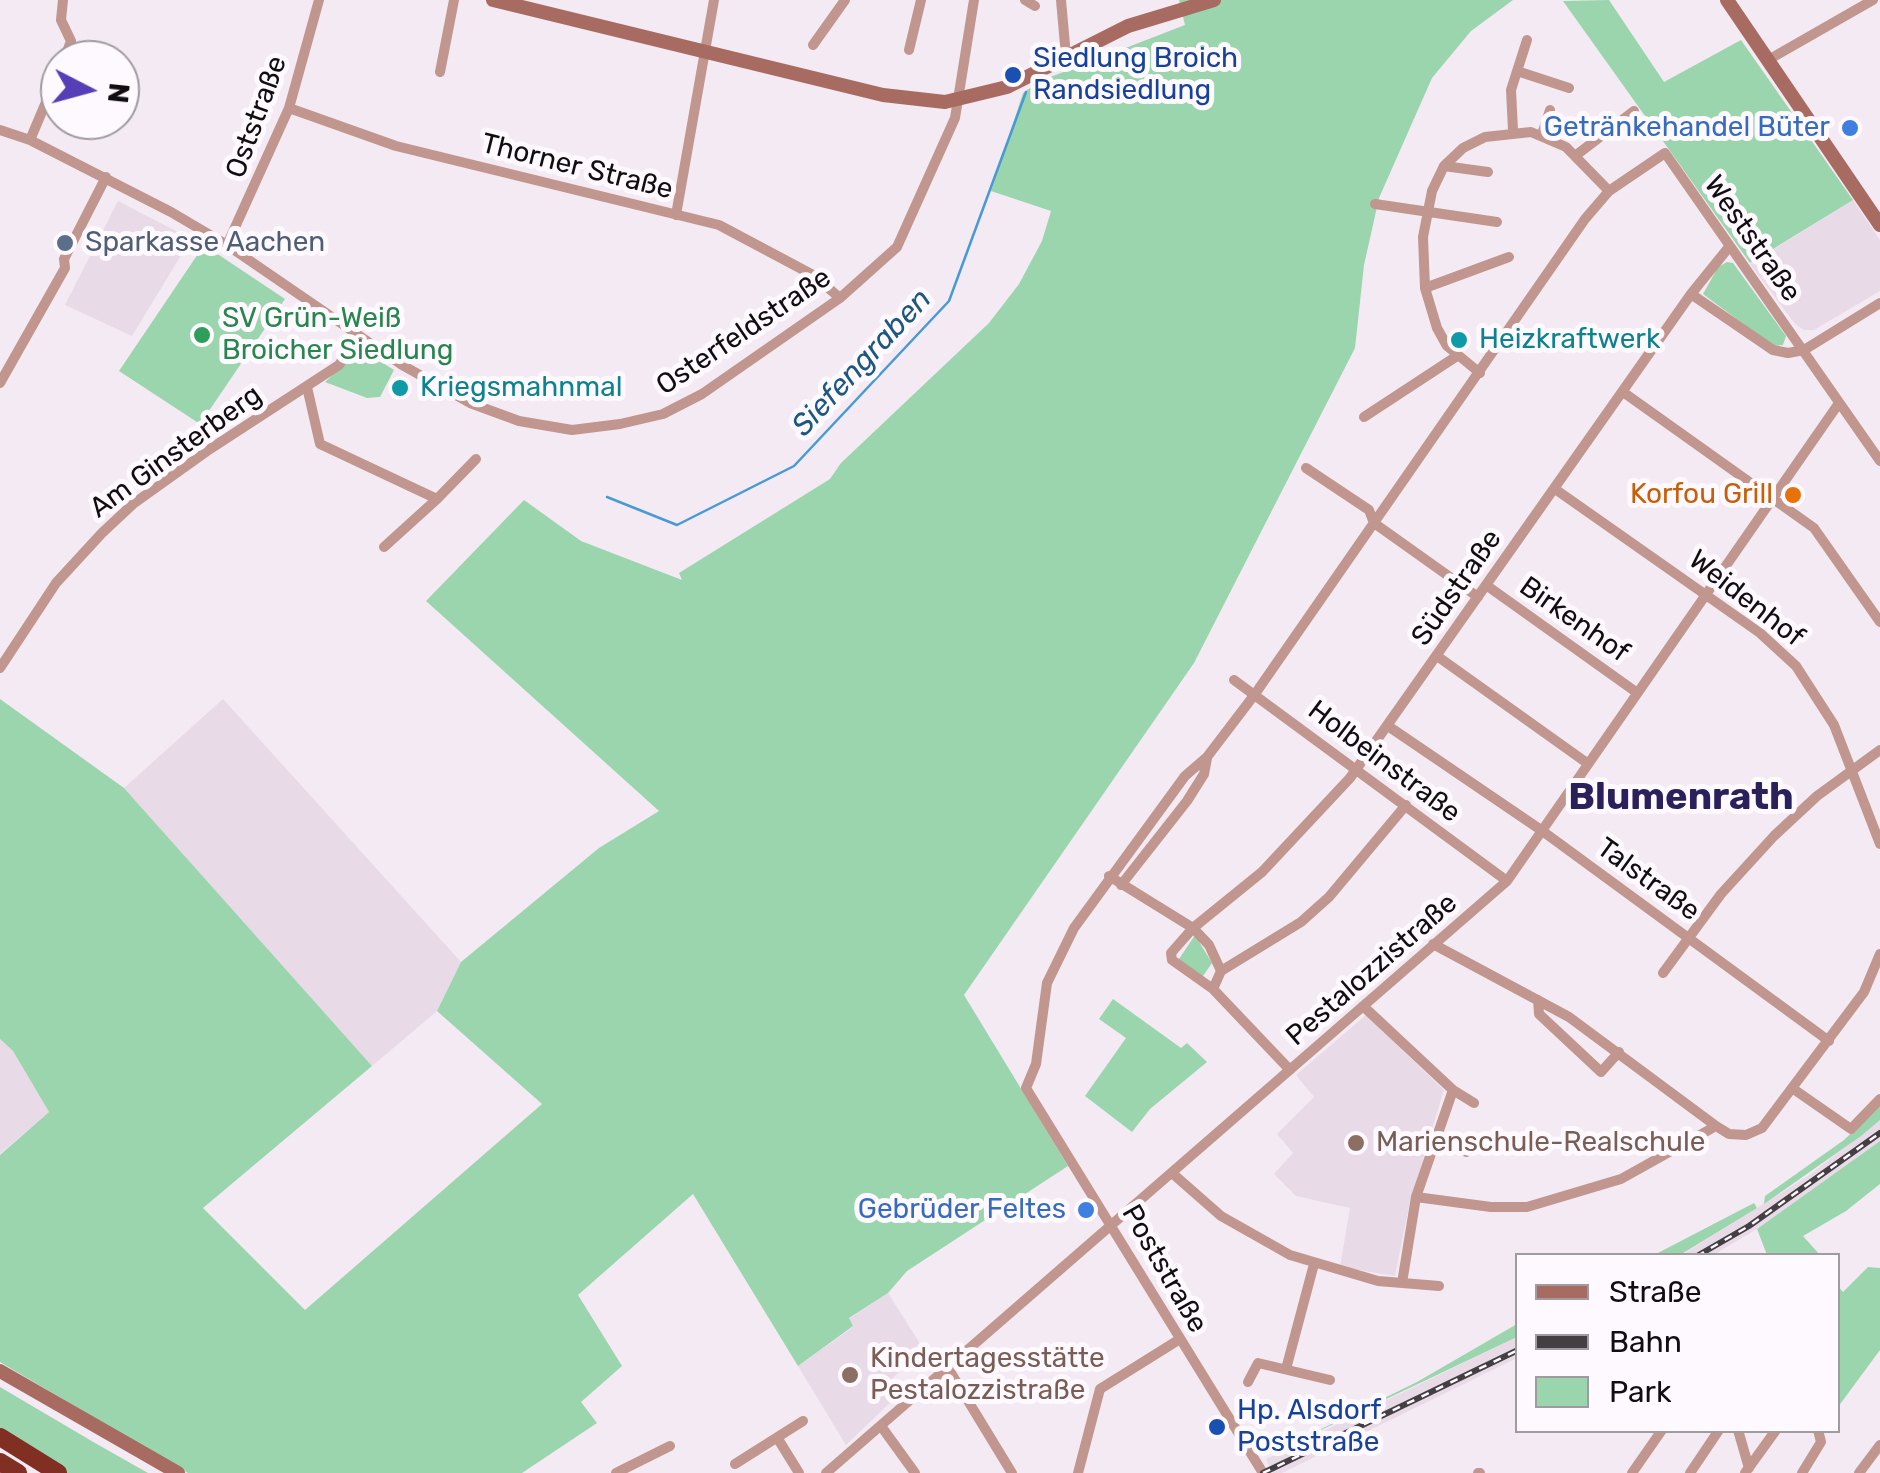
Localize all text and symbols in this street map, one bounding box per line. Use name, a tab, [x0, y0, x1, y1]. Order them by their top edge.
north arrow	[40, 40, 140, 140]
place label: Siedlung Broich Randsiedlung	[1033, 42, 1238, 108]
street label: Oststraße	[219, 51, 295, 183]
marker: Siedlung Broich Randsiedlung	[1002, 64, 1024, 86]
text: N	[101, 81, 136, 105]
place label: Getränkehandel Büter	[1544, 111, 1830, 145]
marker: Getränkehandel Büter	[1839, 117, 1861, 139]
street label: Thorner Straße	[478, 127, 676, 207]
street label: Weststraße	[1696, 170, 1808, 308]
place label: Sparkasse Aachen	[85, 226, 325, 260]
marker: Sparkasse Aachen	[54, 232, 76, 254]
street label: Osterfeldstraße	[650, 261, 838, 403]
water label: Siefengraben	[785, 282, 939, 444]
place label: SV Grün-Weiß Broicher Siedlung	[222, 302, 453, 368]
place label: Heizkraftwerk	[1479, 323, 1660, 357]
marker: SV Grün-Weiß Broicher Siedlung	[191, 324, 213, 346]
marker: Heizkraftwerk	[1448, 329, 1470, 351]
place label: Kriegsmahnmal	[420, 371, 622, 405]
marker: Kriegsmahnmal	[389, 377, 411, 399]
street label: Am Ginsterberg	[84, 378, 268, 526]
place label: Korfou Grill	[1630, 478, 1773, 512]
marker: Korfou Grill	[1782, 484, 1804, 506]
street label: Südstraße	[1405, 523, 1509, 653]
street label: Weidenhof	[1682, 543, 1810, 655]
street label: Birkenhof	[1513, 570, 1635, 670]
street label: Holbeinstraße	[1301, 694, 1467, 830]
district label: Blumenrath	[1568, 775, 1794, 821]
street label: Talstraße	[1590, 831, 1706, 929]
street label: Pestalozzistraße	[1280, 887, 1464, 1053]
place label: Marienschule-Realschule	[1376, 1126, 1705, 1160]
marker: Marienschule-Realschule	[1345, 1132, 1367, 1154]
place label: Gebrüder Feltes	[858, 1193, 1066, 1227]
marker: Gebrüder Feltes	[1075, 1199, 1097, 1221]
street label: Poststraße	[1114, 1199, 1214, 1339]
legend	[1515, 1253, 1840, 1433]
text: Straße	[1609, 1274, 1702, 1310]
text: Bahn	[1609, 1324, 1682, 1360]
place label: Kindertagesstätte Pestalozzistraße	[870, 1342, 1105, 1408]
marker: Kindertagesstätte Pestalozzistraße	[839, 1364, 861, 1386]
text: Park	[1609, 1374, 1671, 1410]
place label: Hp. Alsdorf Poststraße	[1237, 1394, 1381, 1460]
marker: Hp. Alsdorf Poststraße	[1206, 1416, 1228, 1438]

